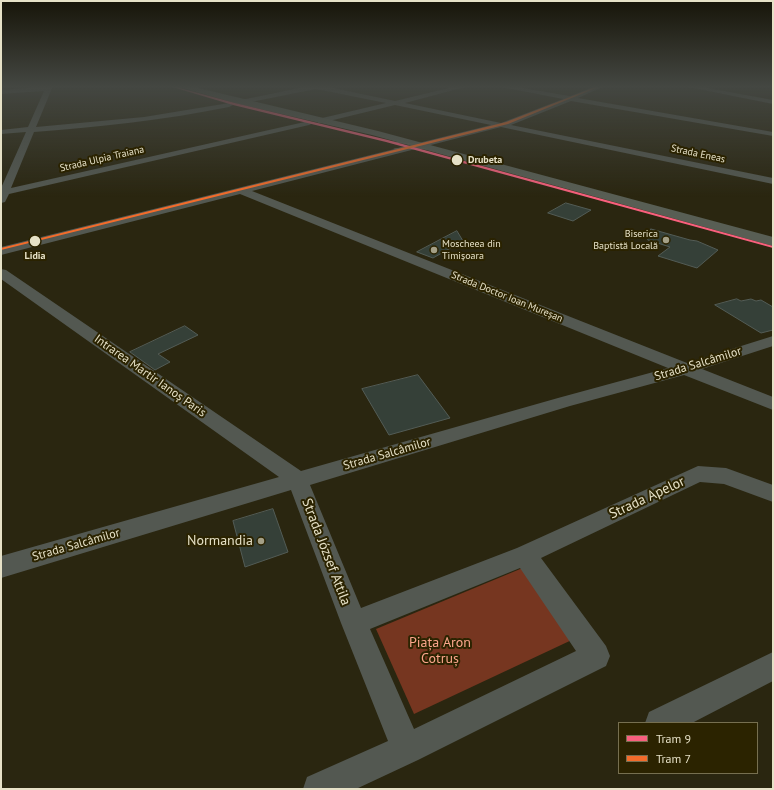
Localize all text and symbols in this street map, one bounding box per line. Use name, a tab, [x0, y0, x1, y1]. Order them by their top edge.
street label: Strada Eneas	[670, 142, 726, 166]
street label: Strada Ulpia Traiana	[59, 143, 145, 175]
marker: Drubeta	[450, 153, 464, 167]
place label: Drubeta	[468, 154, 502, 166]
place label: Biserica Baptistă Locală	[593, 228, 658, 252]
marker: Lidia	[28, 234, 42, 248]
marker: Biserica Baptistă Locală	[661, 235, 671, 245]
place label: Moscheea din Timișoara	[442, 238, 501, 262]
marker: Moscheea din Timișoara	[429, 245, 439, 255]
place label: Lidia	[25, 250, 45, 262]
street label: Strada Doctor Ioan Mureșan	[450, 269, 564, 325]
street label: Intrarea Martir Ianoș Paris	[91, 332, 209, 420]
street label: Strada Salcâmilor	[653, 344, 743, 384]
street label: Strada Salcâmilor	[342, 435, 432, 473]
street label: Strada Apelor	[607, 473, 687, 523]
street label: Strada József Attila	[298, 496, 354, 608]
street label: Strada Salcâmilor	[31, 526, 121, 564]
place label: Normandia	[187, 533, 253, 549]
marker: Normandia	[256, 536, 266, 546]
park label: Piața Aron Cotruș	[409, 635, 471, 668]
legend	[618, 722, 758, 774]
text: Tram 9	[656, 731, 691, 746]
text: Tram 7	[656, 751, 691, 766]

